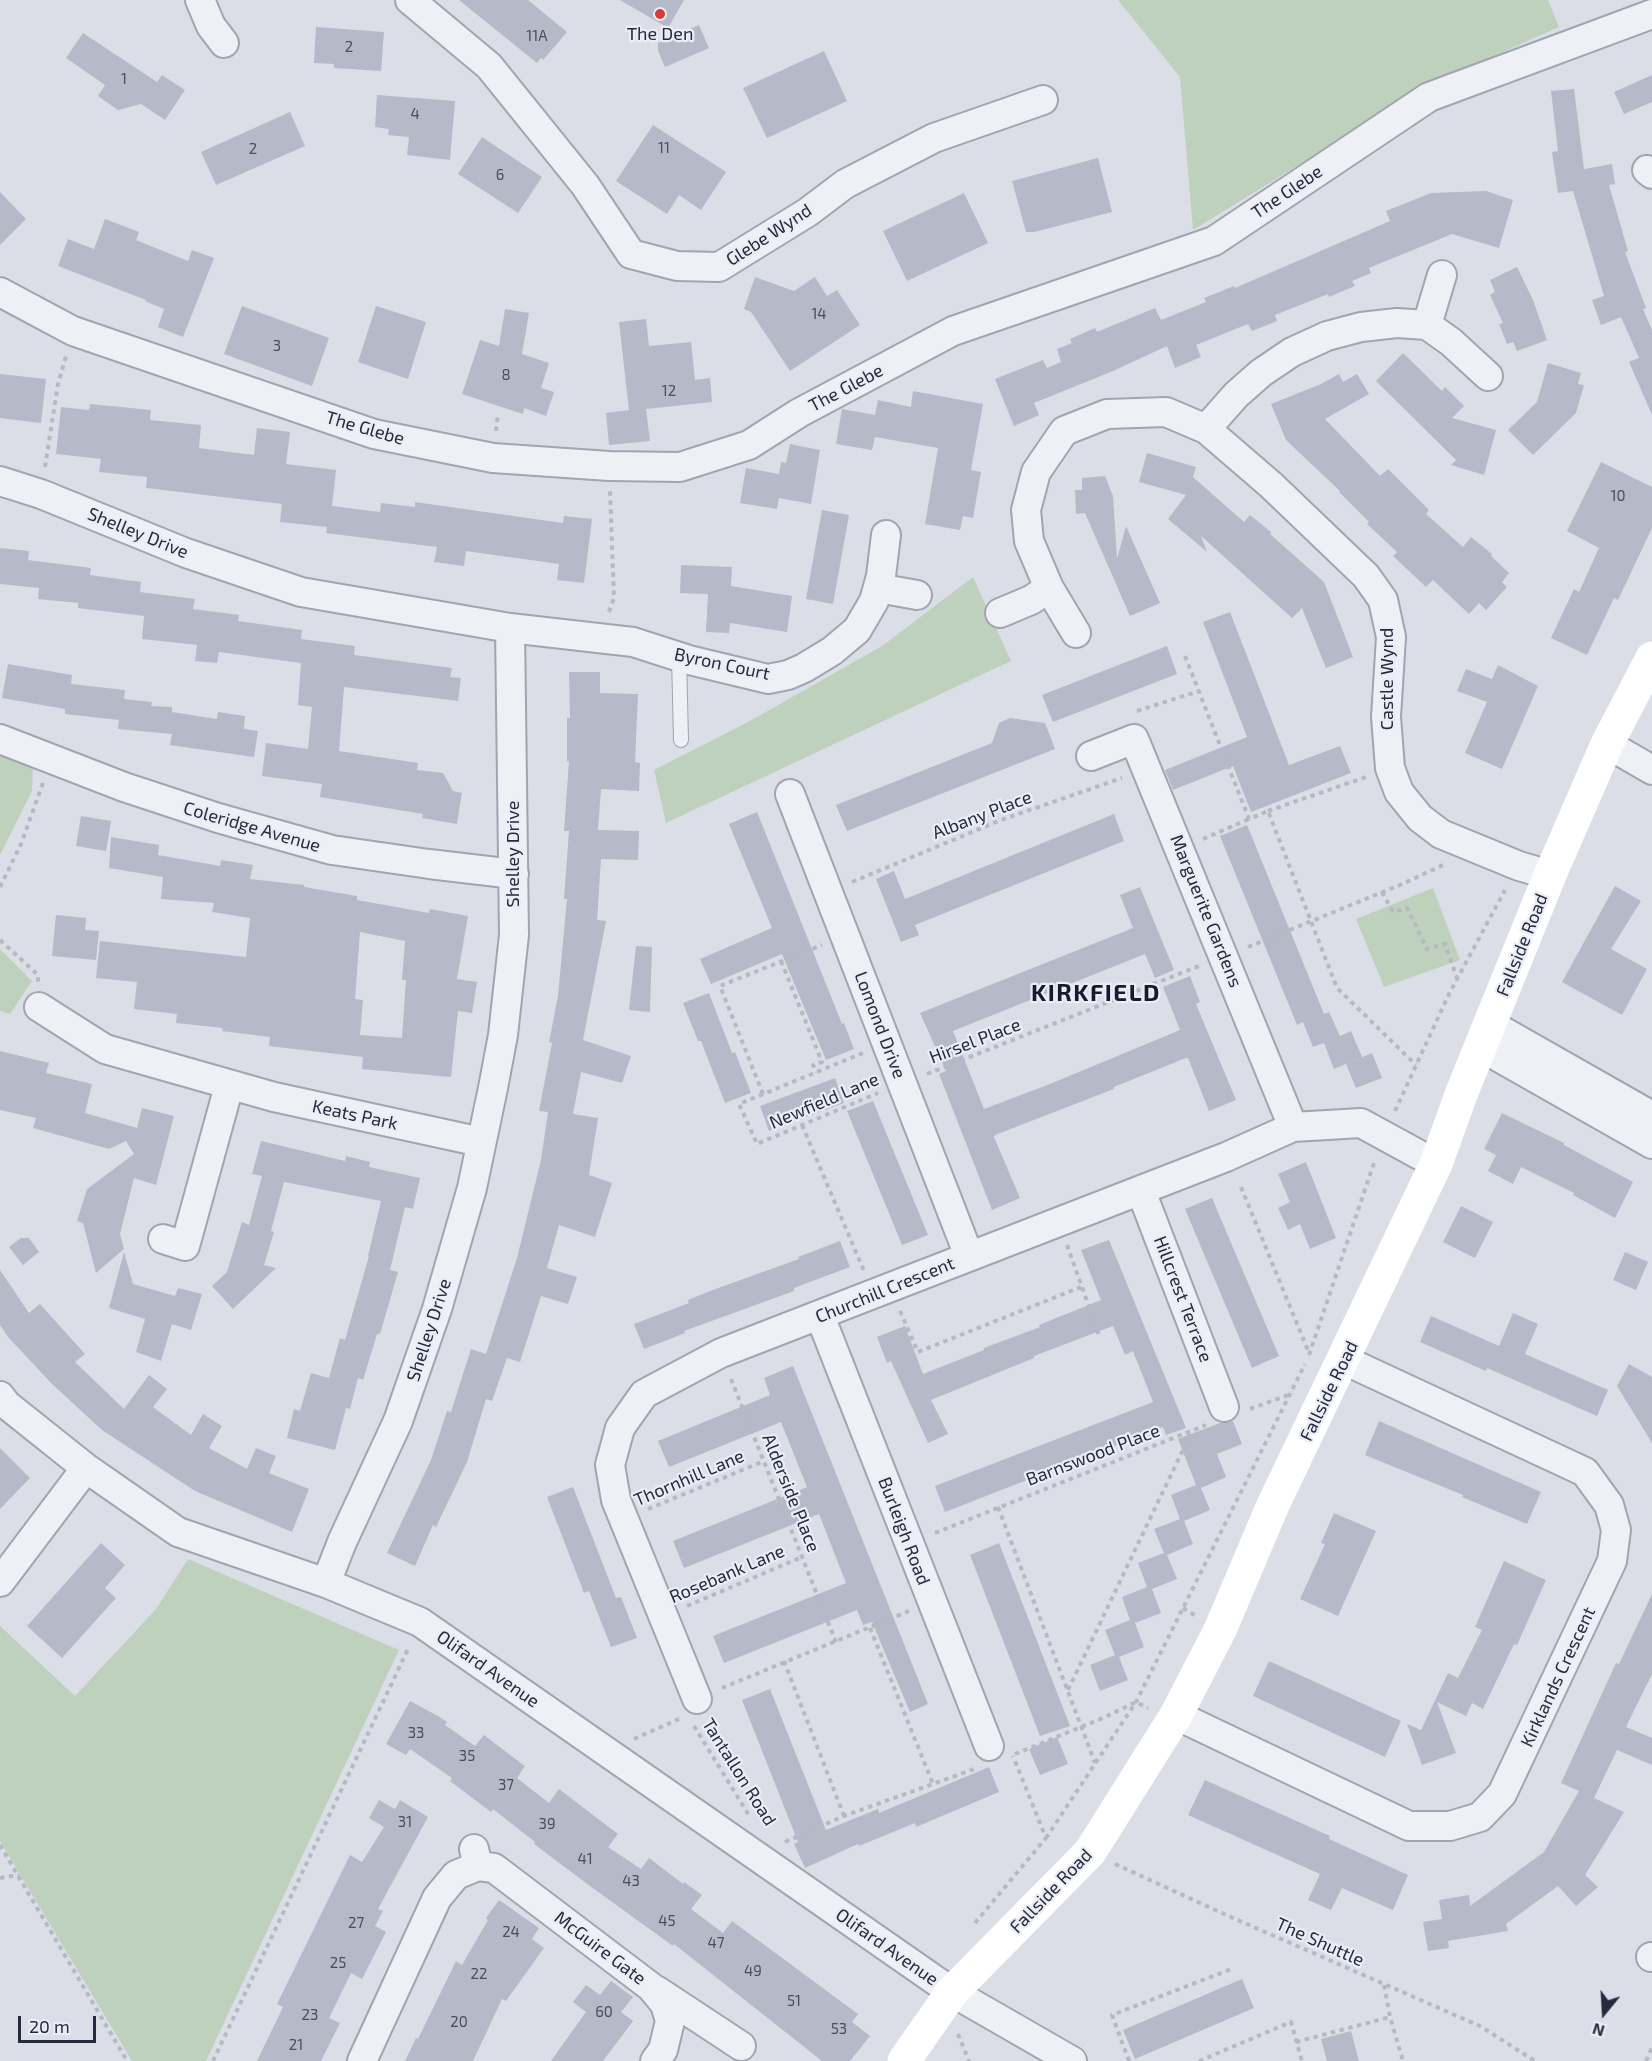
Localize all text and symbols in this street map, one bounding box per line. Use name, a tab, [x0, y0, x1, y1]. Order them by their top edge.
marker: The Den	[653, 7, 667, 21]
place label: The Den	[627, 23, 693, 45]
house number: 11A	[526, 27, 548, 45]
house number: 2	[345, 38, 353, 56]
house number: 1	[121, 70, 127, 88]
house number: 4	[410, 105, 420, 123]
house number: 11	[658, 139, 670, 157]
house number: 2	[249, 140, 257, 158]
street label: The Glebe	[1247, 160, 1327, 224]
house number: 6	[496, 166, 504, 184]
street label: Glebe Wynd	[722, 199, 816, 271]
house number: 14	[811, 305, 827, 323]
house number: 3	[273, 337, 281, 355]
street label: The Glebe	[805, 359, 887, 417]
house number: 8	[501, 366, 511, 384]
house number: 12	[662, 382, 676, 400]
street label: The Glebe	[323, 406, 407, 450]
house number: 10	[1610, 487, 1626, 505]
street label: Shelley Drive	[84, 503, 192, 563]
street label: Castle Wynd	[1376, 628, 1398, 730]
street label: Byron Court	[672, 643, 772, 685]
street label: Albany Place	[929, 786, 1035, 844]
street label: Coleridge Avenue	[181, 797, 323, 857]
street label: Shelley Drive	[502, 801, 524, 907]
street label: Marguerite Gardens	[1165, 831, 1247, 991]
street label: Fallside Road	[1492, 890, 1552, 1000]
street label: Lomond Drive	[850, 968, 910, 1082]
district label: KIRKFIELD	[1031, 979, 1161, 1007]
street label: Hirsel Place	[926, 1014, 1024, 1068]
street label: Newfield Lane	[766, 1068, 882, 1134]
street label: Keats Park	[310, 1095, 400, 1135]
street label: Hillcrest Terrace	[1149, 1233, 1217, 1365]
street label: Churchill Crescent	[812, 1252, 958, 1328]
street label: Shelley Drive	[402, 1276, 456, 1384]
street label: Fallside Road	[1295, 1337, 1363, 1445]
street label: Barnswood Place	[1023, 1420, 1163, 1490]
street label: Alderside Place	[757, 1431, 825, 1555]
street label: Thornhill Lane	[631, 1445, 747, 1511]
street label: Burleigh Road	[873, 1474, 935, 1588]
street label: Rosebank Lane	[666, 1540, 788, 1608]
street label: Kirklands Crescent	[1516, 1603, 1600, 1751]
street label: Olifard Avenue	[433, 1626, 543, 1712]
street label: Tantallon Road	[697, 1714, 781, 1830]
house number: 33	[408, 1724, 424, 1742]
house number: 35	[459, 1747, 475, 1765]
house number: 37	[498, 1776, 514, 1794]
house number: 31	[398, 1813, 412, 1831]
house number: 39	[539, 1815, 555, 1833]
street label: Fallside Road	[1005, 1844, 1097, 1938]
house number: 41	[577, 1850, 593, 1868]
house number: 43	[622, 1872, 640, 1890]
street label: Olifard Avenue	[832, 1904, 942, 1990]
street label: McGuire Gate	[550, 1907, 650, 1989]
house number: 45	[658, 1912, 676, 1930]
street label: The Shuttle	[1273, 1913, 1367, 1971]
house number: 27	[348, 1914, 364, 1932]
house number: 24	[502, 1923, 520, 1941]
house number: 47	[708, 1934, 724, 1952]
house number: 25	[330, 1954, 346, 1972]
house number: 49	[744, 1962, 762, 1980]
house number: 22	[471, 1965, 487, 1983]
north arrow	[1574, 1983, 1634, 2043]
house number: 51	[787, 1992, 801, 2010]
house number: 60	[595, 2003, 613, 2021]
scale bar	[21, 2004, 99, 2042]
house number: 23	[302, 2006, 318, 2024]
house number: 20	[450, 2013, 468, 2031]
text: 20 m	[29, 2015, 70, 2037]
house number: 53	[831, 2020, 847, 2038]
text: N	[1590, 2020, 1607, 2041]
house number: 21	[289, 2036, 303, 2054]

